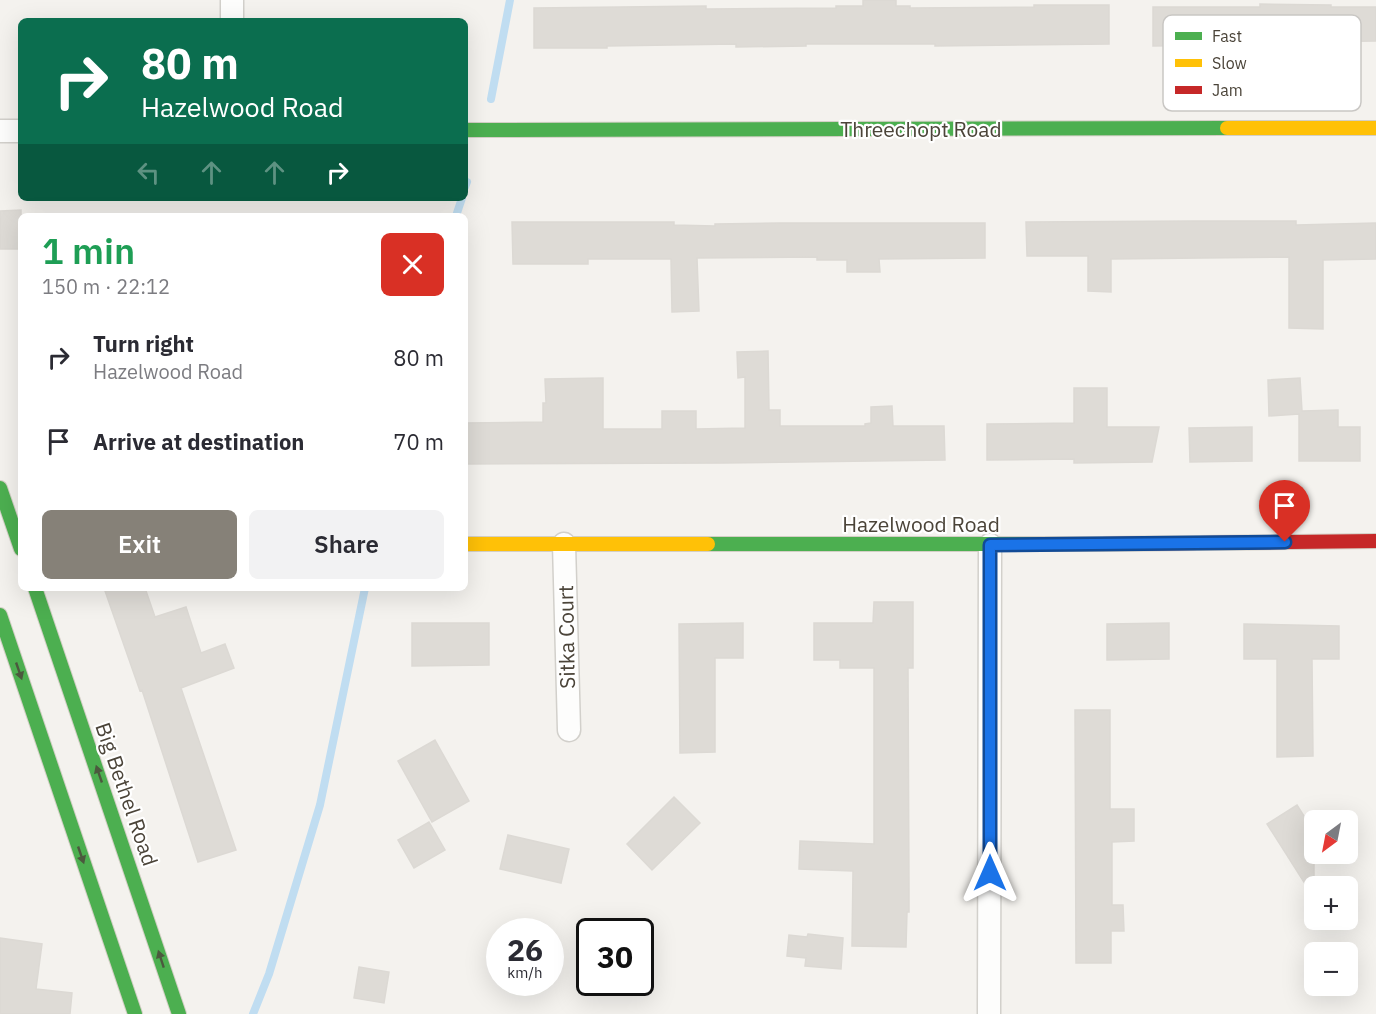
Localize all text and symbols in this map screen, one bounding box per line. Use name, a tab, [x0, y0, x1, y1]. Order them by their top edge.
legend	[1163, 15, 1361, 111]
text: Fast	[1212, 26, 1242, 46]
text: 80 m	[141, 36, 239, 91]
icon: right	[42, 42, 120, 120]
text: Slow	[1212, 53, 1247, 73]
text: Jam	[1212, 80, 1243, 100]
text: Hazelwood Road	[141, 89, 344, 124]
street label: Threechopt Road	[840, 115, 1002, 143]
icon: left	[132, 156, 165, 189]
icon: ahead	[195, 156, 228, 189]
icon: ahead	[258, 156, 291, 189]
icon: right	[321, 156, 354, 189]
text: 1 min	[42, 227, 135, 274]
button: close	[381, 233, 444, 296]
text: 150 m · 22:12	[42, 273, 170, 300]
text: Turn right	[93, 329, 194, 358]
icon: right	[42, 341, 75, 374]
text: 80 m	[393, 343, 444, 372]
text: Hazelwood Road	[93, 358, 243, 385]
icon: arrive	[42, 425, 75, 458]
text: Arrive at destination	[93, 427, 304, 456]
text: 70 m	[393, 427, 444, 456]
pin	[1259, 480, 1310, 542]
icon: arrive	[1268, 489, 1301, 522]
button: Exit	[42, 510, 237, 579]
button: Share	[249, 510, 444, 579]
street label: Hazelwood Road	[842, 510, 1000, 538]
street label: Sitka Court	[551, 585, 581, 689]
one-way arrow	[14, 662, 24, 680]
street label: Big Bethel Road	[89, 719, 165, 869]
one-way arrow	[93, 765, 103, 783]
north arrow	[1304, 810, 1358, 864]
map controls	[1304, 810, 1358, 996]
position arrow	[958, 841, 1022, 905]
one-way arrow	[77, 847, 87, 865]
button: +	[1304, 876, 1358, 930]
speed limit sign: 30	[576, 918, 654, 996]
text: 26	[507, 930, 543, 969]
button: −	[1304, 942, 1358, 996]
one-way arrow	[155, 949, 165, 967]
text: km/h	[507, 963, 543, 982]

